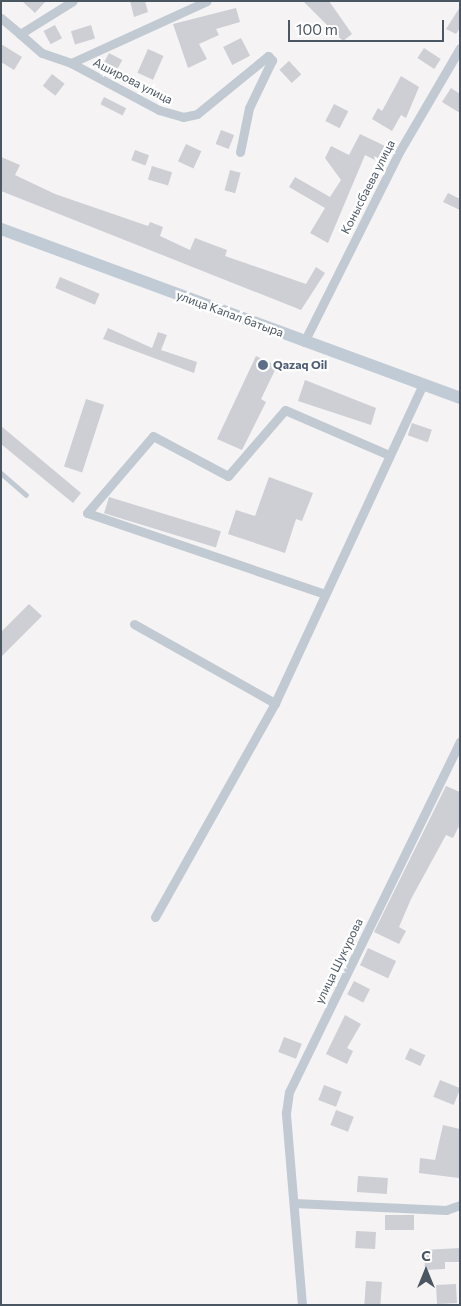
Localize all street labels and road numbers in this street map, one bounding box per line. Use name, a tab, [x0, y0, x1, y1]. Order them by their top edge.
street label: Аширова улица	[91, 55, 175, 107]
street label: Конысбаева улица	[338, 137, 398, 237]
street label: улица Капал батыра	[175, 288, 285, 340]
street label: улица Шукурова	[312, 916, 366, 1006]

